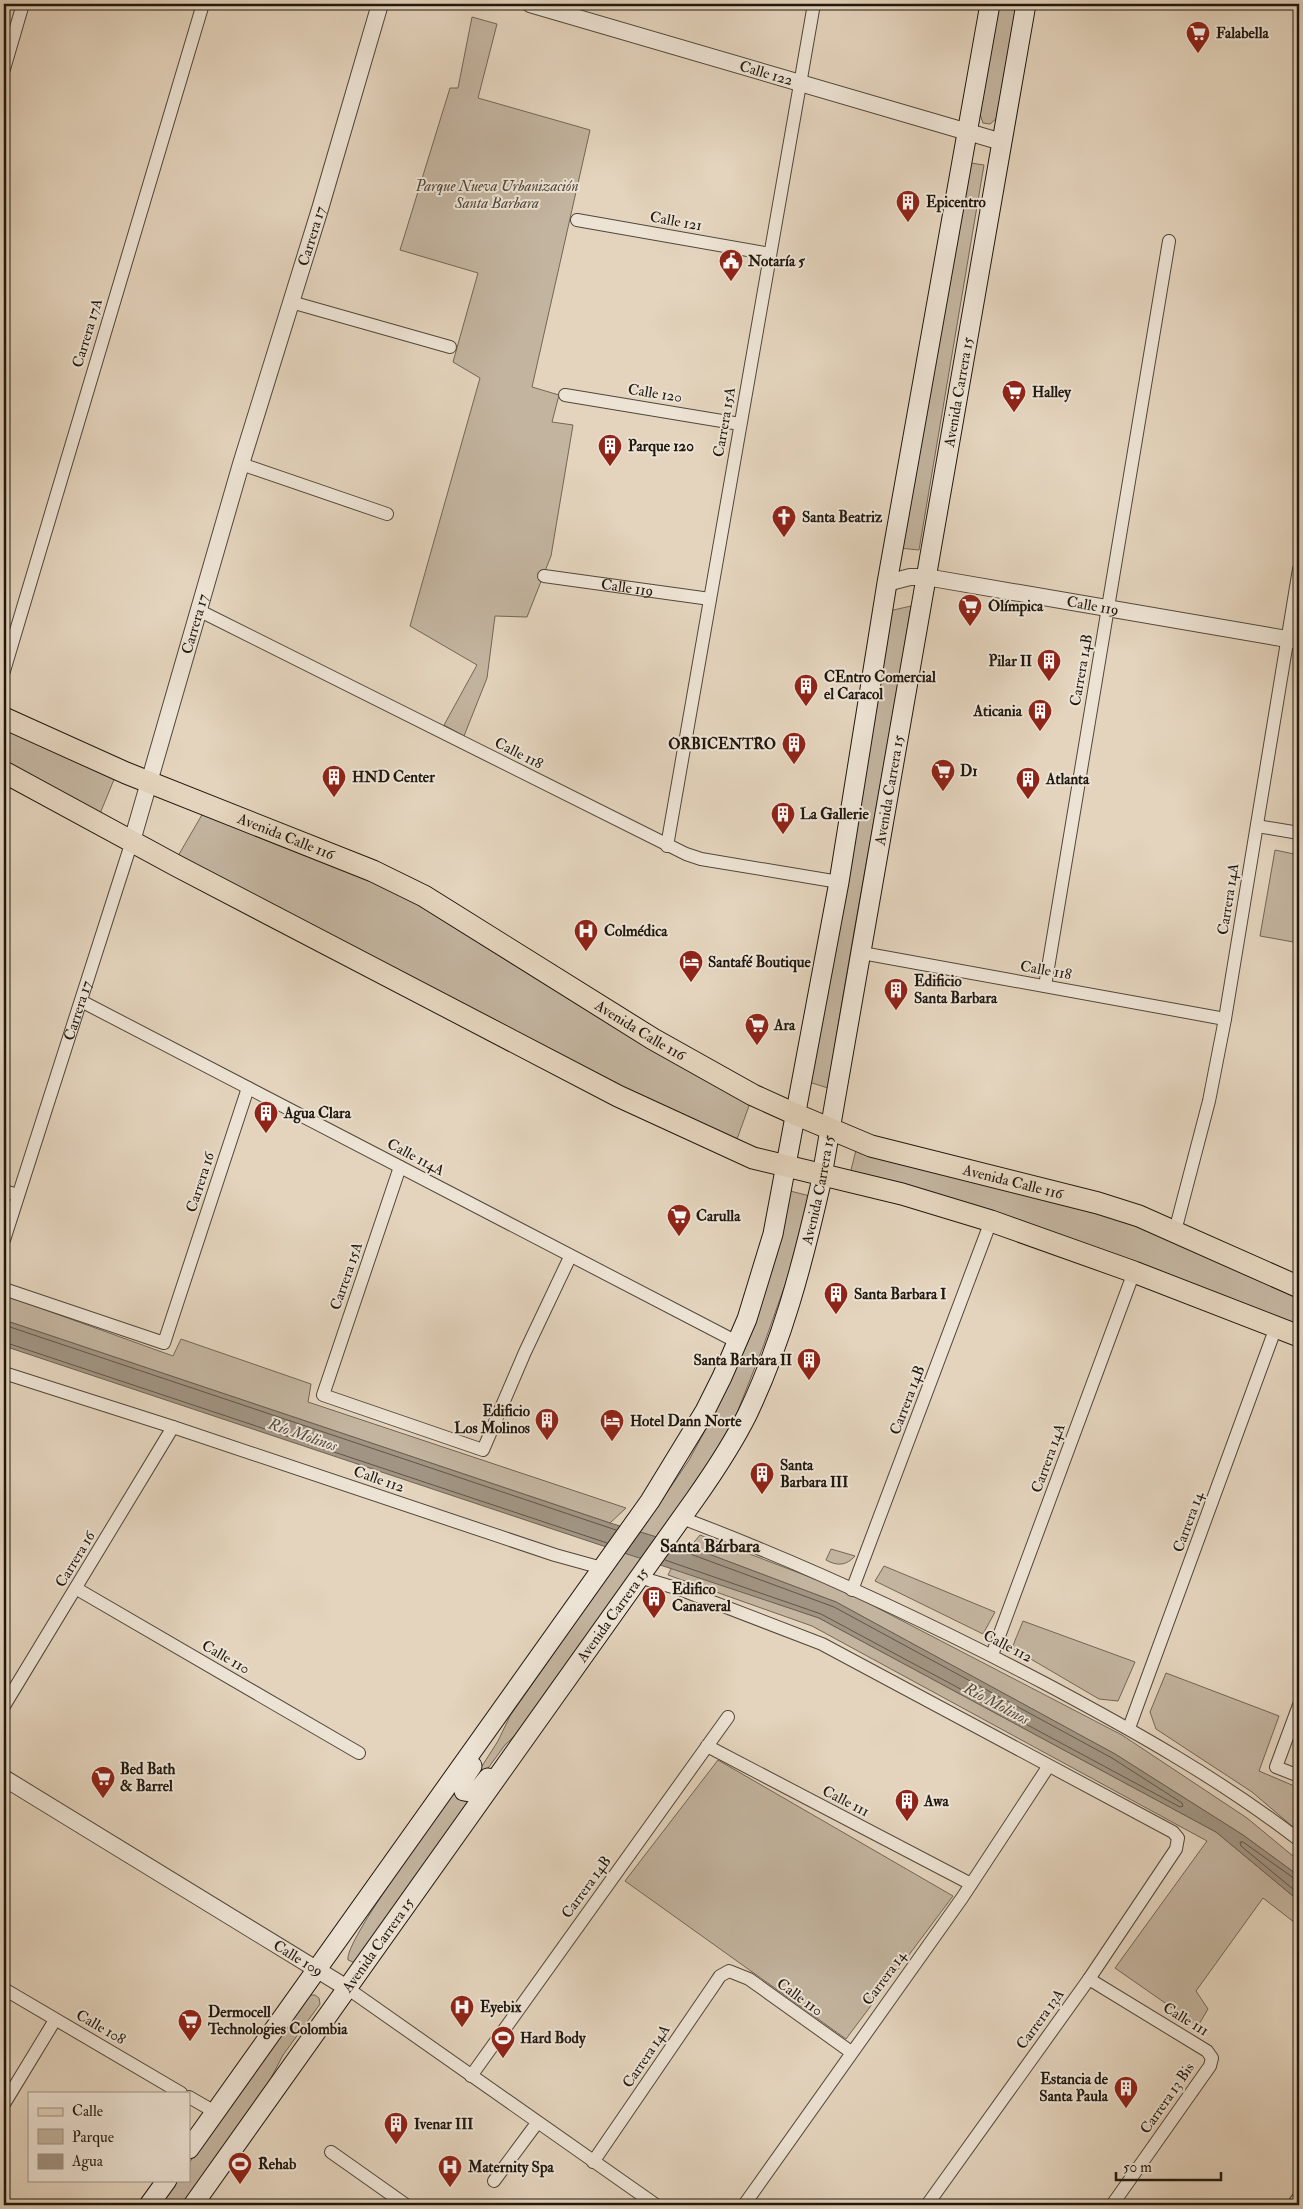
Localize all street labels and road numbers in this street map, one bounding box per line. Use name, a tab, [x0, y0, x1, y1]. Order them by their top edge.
street label: Calle 122	[737, 57, 795, 90]
street label: Carrera 17	[294, 204, 330, 269]
street label: Calle 121	[648, 208, 703, 235]
street label: Carrera 17A	[68, 296, 107, 370]
street label: Avenida Carrera 15	[940, 335, 978, 450]
street label: Calle 120	[626, 380, 683, 407]
street label: Carrera 15A	[709, 385, 740, 459]
street label: Calle 119	[600, 575, 654, 601]
street label: Carrera 17	[178, 592, 213, 656]
street label: Calle 119	[1065, 592, 1120, 620]
street label: Carrera 14B	[1066, 633, 1097, 708]
street label: Calle 118	[491, 733, 546, 774]
street label: Avenida Carrera 15	[871, 733, 909, 848]
street label: Avenida Calle 116	[234, 809, 338, 865]
street label: Carrera 14A	[1213, 861, 1244, 936]
street label: Calle 118	[1019, 957, 1073, 984]
street label: Carrera 17	[60, 978, 97, 1043]
street label: Avenida Calle 116	[590, 996, 690, 1066]
street label: Avenida Carrera 15	[797, 1133, 839, 1248]
street label: Calle 114A	[384, 1134, 448, 1181]
street label: Carrera 16	[182, 1148, 220, 1215]
street label: Avenida Calle 116	[960, 1160, 1066, 1204]
street label: Carrera 15A	[326, 1239, 367, 1313]
street label: Carrera 14B	[886, 1363, 929, 1438]
street label: Carrera 14A	[1027, 1420, 1070, 1495]
street label: Calle 112	[351, 1462, 407, 1497]
street label: Carrera 14	[1169, 1489, 1208, 1555]
street label: Carrera 16	[51, 1526, 100, 1591]
street label: Avenida Carrera 15	[572, 1564, 653, 1667]
street label: Calle 112	[980, 1626, 1036, 1667]
street label: Calle 110	[198, 1636, 253, 1679]
street label: Calle 111	[819, 1782, 872, 1821]
street label: Carrera 14B	[557, 1852, 615, 1922]
street label: Avenida Carrera 15	[338, 1894, 419, 1997]
street label: Calle 109	[270, 1936, 326, 1981]
street label: Carrera 14	[858, 1947, 911, 2009]
street label: Calle 110	[773, 1974, 827, 2021]
street label: Carrera 13A	[1012, 1985, 1069, 2053]
street label: Calle 111	[1159, 1998, 1212, 2041]
street label: Calle 108	[73, 2006, 129, 2049]
street label: Carrera 14A	[618, 2021, 675, 2092]
street label: Carrera 13 Bis	[1136, 2059, 1199, 2138]

